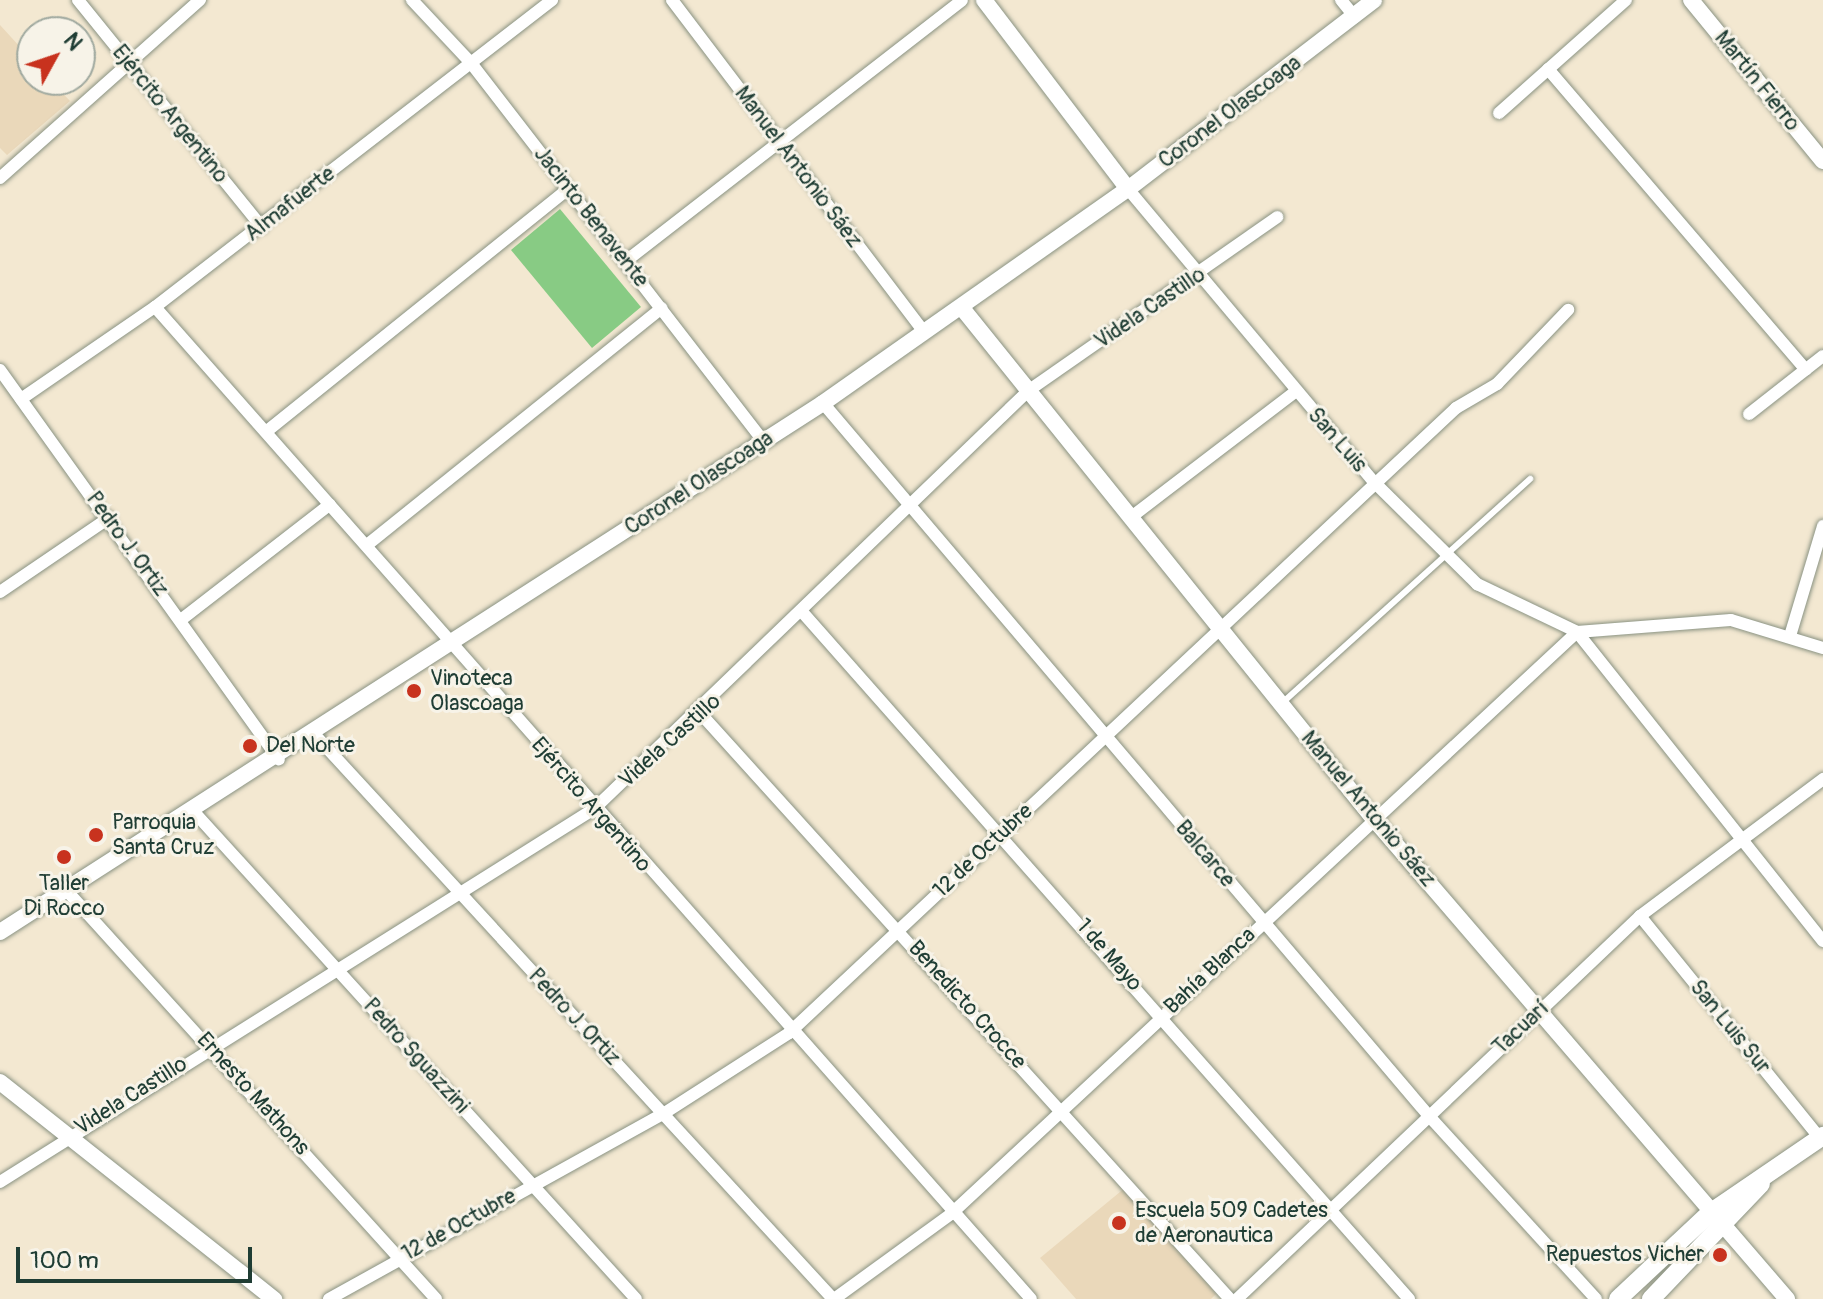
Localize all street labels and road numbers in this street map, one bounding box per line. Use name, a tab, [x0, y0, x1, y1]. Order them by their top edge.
street label: Martín Fierro	[1709, 26, 1805, 136]
street label: Ejército Argentino	[106, 40, 234, 188]
street label: Coronel Olascoaga	[1154, 50, 1306, 174]
street label: Manuel Antonio Sáez	[729, 81, 867, 253]
street label: Jacinto Benavente	[528, 141, 654, 293]
street label: Almafuerte	[240, 161, 340, 247]
street label: Videla Castillo	[1090, 261, 1210, 355]
street label: San Luis	[1302, 402, 1372, 478]
street label: Coronel Olascoaga	[620, 425, 778, 541]
street label: Pedro J. Ortiz	[80, 487, 174, 601]
street label: Videla Castillo	[614, 688, 726, 794]
street label: Manuel Antonio Sáez	[1295, 726, 1441, 892]
street label: Ejército Argentino	[525, 732, 657, 878]
street label: 12 de Octubre	[928, 798, 1038, 904]
street label: Balcarce	[1169, 815, 1241, 893]
street label: 1 de Mayo	[1070, 913, 1148, 997]
street label: Bahía Blanca	[1159, 922, 1261, 1020]
street label: Benedicto Crocce	[902, 935, 1032, 1075]
street label: Pedro J. Ortiz	[522, 963, 626, 1071]
street label: San Luis Sur	[1684, 975, 1776, 1079]
street label: Pedro Sguazzini	[357, 993, 475, 1119]
street label: Tacuarí	[1487, 995, 1555, 1061]
street label: Ernesto Mathons	[191, 1027, 315, 1161]
street label: Videla Castillo	[70, 1051, 192, 1141]
street label: 12 de Octubre	[397, 1183, 521, 1267]

